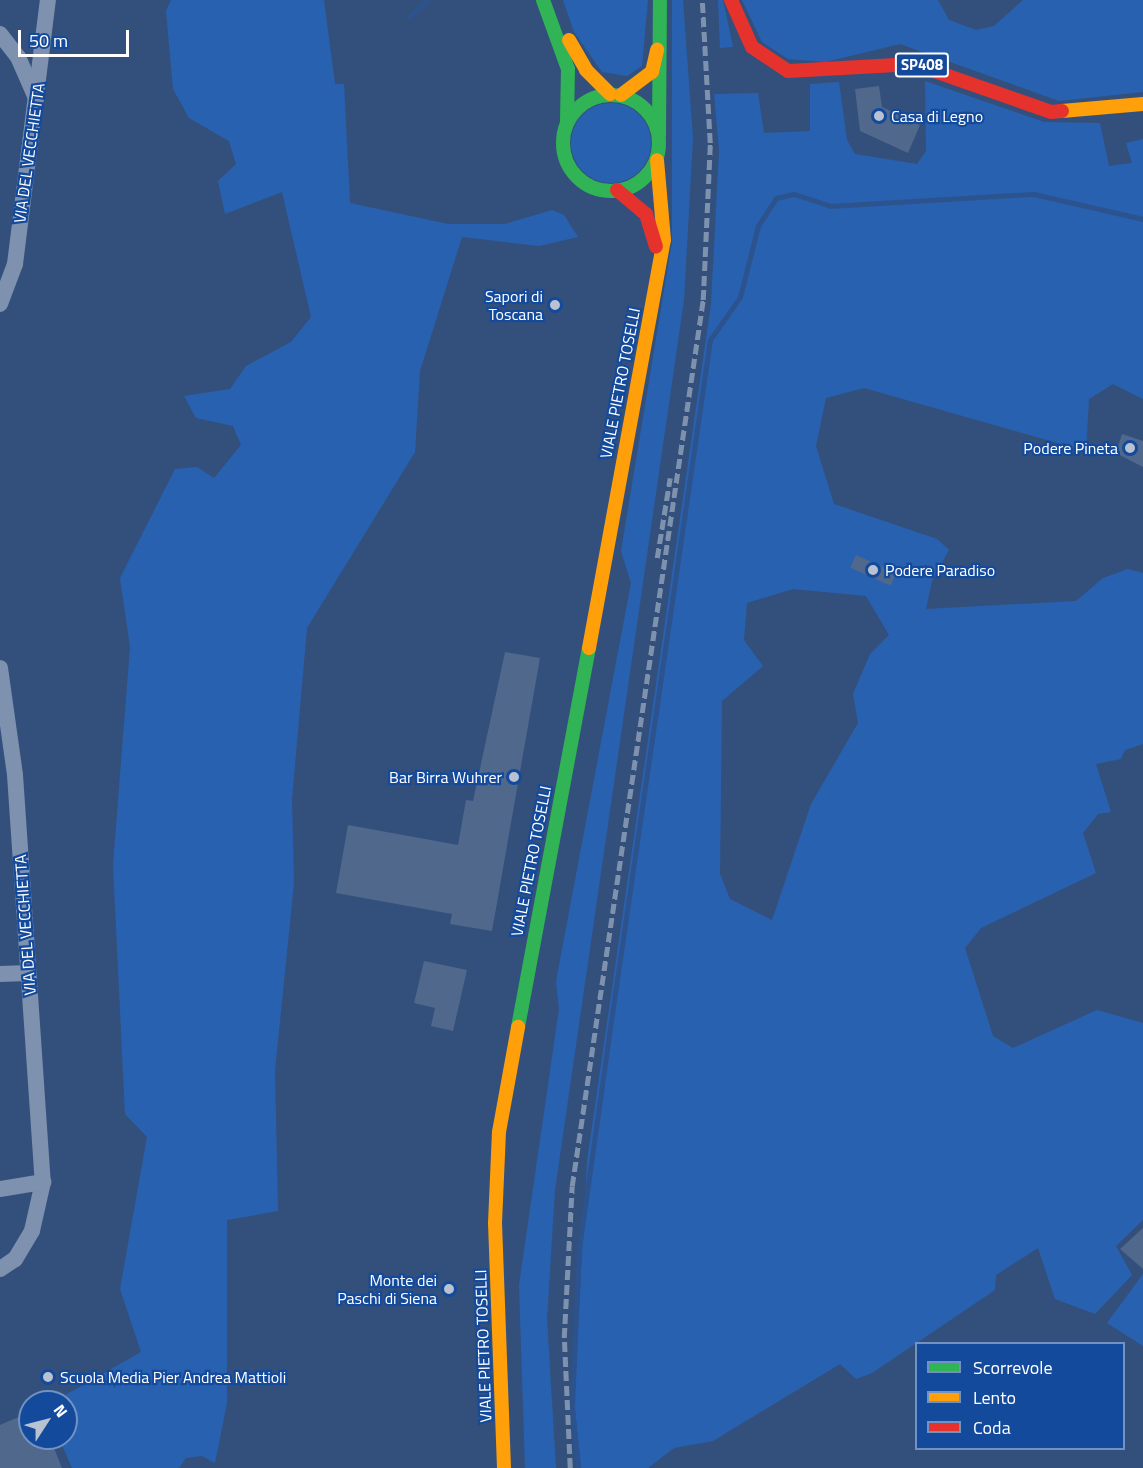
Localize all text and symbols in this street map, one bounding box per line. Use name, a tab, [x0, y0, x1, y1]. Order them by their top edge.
scale bar	[21, 18, 132, 56]
text: 50 m	[29, 27, 68, 54]
road number: SP408	[894, 53, 950, 77]
street label: VIA DEL VECCHIETTA	[10, 82, 48, 224]
place label: Casa di Legno	[891, 106, 983, 126]
marker: Casa di Legno	[872, 109, 886, 123]
place label: Sapori di Toscana	[485, 286, 543, 324]
marker: Sapori di Toscana	[548, 298, 562, 312]
street label: VIALE PIETRO TOSELLI	[596, 306, 644, 460]
place label: Podere Pineta	[1023, 438, 1118, 458]
marker: Podere Pineta	[1123, 441, 1137, 455]
place label: Podere Paradiso	[885, 560, 995, 580]
marker: Podere Paradiso	[866, 563, 880, 577]
place label: Bar Birra Wuhrer	[389, 767, 502, 787]
marker: Bar Birra Wuhrer	[507, 770, 521, 784]
street label: VIALE PIETRO TOSELLI	[507, 784, 555, 938]
street label: VIA DEL VECCHIETTA	[10, 854, 40, 996]
street label: VIALE PIETRO TOSELLI	[471, 1269, 495, 1423]
place label: Monte dei Paschi di Siena	[337, 1270, 437, 1308]
marker: Monte dei Paschi di Siena	[442, 1282, 456, 1296]
legend	[915, 1342, 1125, 1450]
text: Scorrevole	[973, 1354, 1052, 1381]
place label: Scuola Media Pier Andrea Mattioli	[60, 1367, 286, 1387]
marker: Scuola Media Pier Andrea Mattioli	[41, 1370, 55, 1384]
text: Lento	[973, 1384, 1016, 1411]
north arrow	[18, 1390, 78, 1450]
text: N	[48, 1399, 74, 1422]
text: Coda	[973, 1414, 1011, 1441]

